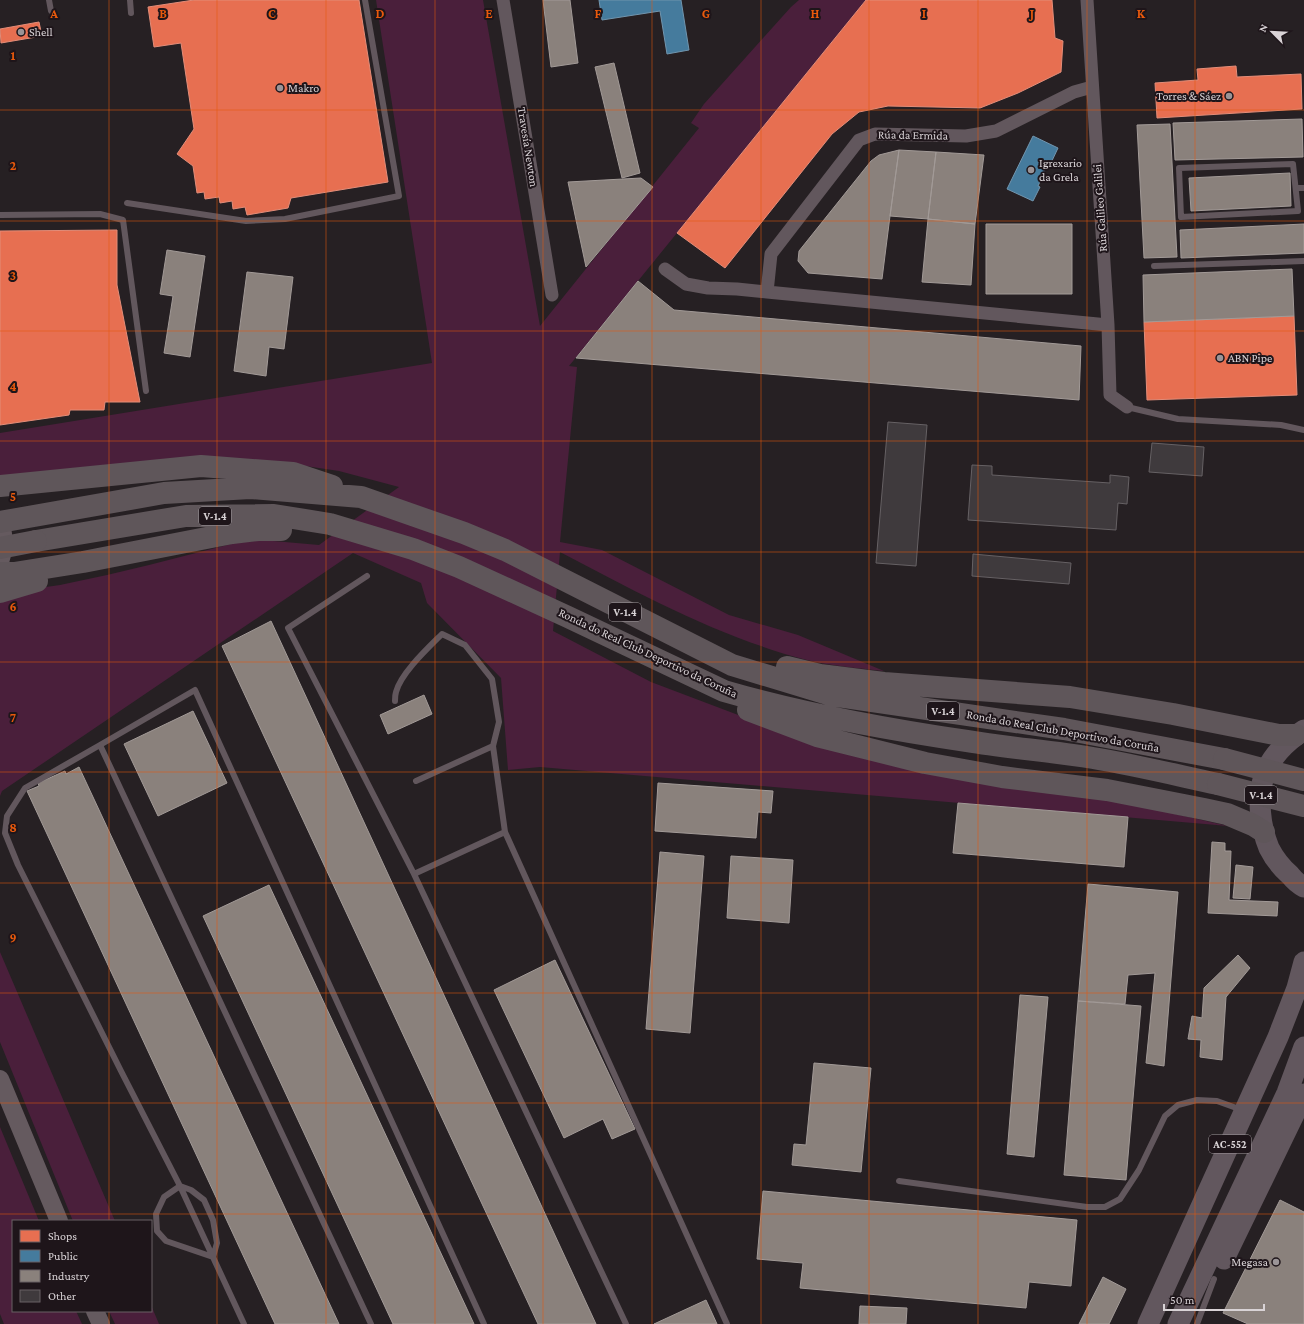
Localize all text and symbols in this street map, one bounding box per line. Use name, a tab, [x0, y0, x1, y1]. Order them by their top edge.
text: A	[49, 6, 58, 21]
text: B	[159, 6, 167, 21]
text: C	[268, 6, 276, 21]
text: D	[376, 6, 385, 21]
text: E	[485, 6, 493, 21]
text: F	[595, 6, 602, 21]
text: G	[702, 6, 710, 21]
text: H	[811, 6, 820, 21]
text: I	[922, 6, 926, 21]
text: J	[1028, 6, 1034, 21]
text: K	[1137, 6, 1146, 21]
north arrow	[1252, 12, 1292, 52]
text: N	[1256, 22, 1270, 34]
place label: Shell	[29, 25, 53, 39]
marker: Shell	[16, 27, 26, 37]
text: 1	[11, 48, 16, 63]
place label: Makro	[288, 81, 319, 95]
marker: Makro	[275, 83, 285, 93]
place label: Torres & Sáez	[1156, 89, 1221, 103]
marker: Torres & Sáez	[1224, 91, 1234, 101]
street label: Travesía Newton	[515, 106, 541, 188]
street label: Rúa da Ermida	[878, 127, 949, 143]
place label: Igrexario da Grela	[1039, 156, 1082, 184]
text: 2	[10, 158, 17, 173]
street label: Rúa Galileo Galilei	[1090, 164, 1110, 252]
marker: Igrexario da Grela	[1026, 165, 1036, 175]
text: 3	[10, 268, 16, 283]
place label: ABN Pipe	[1228, 351, 1272, 365]
marker: ABN Pipe	[1215, 353, 1225, 363]
text: 4	[9, 379, 17, 394]
text: 5	[10, 489, 16, 504]
road number: V-1.4	[199, 507, 231, 525]
text: 6	[9, 599, 17, 614]
road number: V-1.4	[609, 603, 641, 621]
street label: Ronda do Real Club Deportivo da Coruña	[556, 605, 740, 701]
road number: V-1.4	[927, 702, 959, 720]
street label: Ronda do Real Club Deportivo da Coruña	[966, 707, 1161, 755]
text: 7	[10, 710, 16, 725]
road number: V-1.4	[1245, 786, 1277, 804]
text: 8	[9, 820, 17, 835]
text: 9	[9, 930, 17, 945]
road number: AC-552	[1209, 1135, 1251, 1153]
legend	[12, 1220, 152, 1312]
text: Shops	[48, 1229, 77, 1243]
text: Public	[48, 1249, 78, 1263]
place label: Megasa	[1231, 1255, 1268, 1269]
marker: Megasa	[1271, 1257, 1281, 1267]
text: Industry	[48, 1269, 90, 1283]
scale bar	[1164, 1286, 1264, 1312]
text: Other	[48, 1289, 77, 1303]
text: 50 m	[1170, 1293, 1195, 1307]

